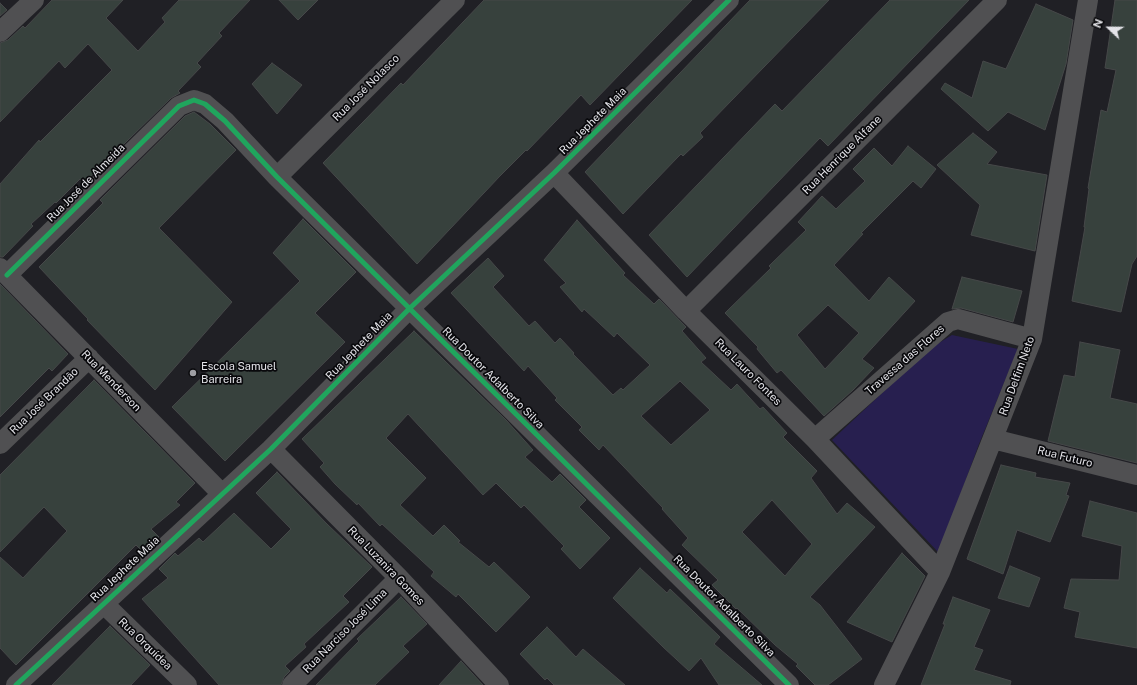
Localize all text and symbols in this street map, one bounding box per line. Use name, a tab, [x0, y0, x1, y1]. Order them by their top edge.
north arrow	[1089, 8, 1129, 48]
text: N	[1091, 17, 1105, 30]
street label: Rua José Nolasco	[330, 52, 402, 124]
street label: Rua Jephete Maia	[557, 85, 629, 157]
street label: Rua Henrique Alfane	[800, 113, 884, 197]
street label: Rua José de Almeida	[44, 141, 128, 225]
street label: Rua Jephete Maia	[323, 309, 395, 383]
street label: Travessa das Flores	[863, 322, 947, 398]
street label: Rua Doutor Adalberto Silva	[439, 324, 547, 432]
street label: Rua Delfim Neto	[997, 335, 1037, 417]
street label: Rua Lauro Fontes	[712, 336, 784, 408]
street label: Rua Menderson	[78, 348, 144, 414]
place label: Escola Samuel Barreira	[201, 360, 276, 386]
street label: Rua José Brandão	[7, 365, 81, 437]
marker: Escola Samuel Barreira	[188, 368, 198, 378]
street label: Rua Futuro	[1036, 444, 1094, 470]
street label: Rua Luzanira Gomes	[345, 524, 427, 608]
street label: Rua Jephete Maia	[88, 534, 162, 604]
street label: Rua Doutor Adalberto Silva	[670, 552, 778, 660]
street label: Rua Narciso José Lima	[300, 586, 390, 676]
street label: Rua Orquídea	[116, 615, 174, 673]

